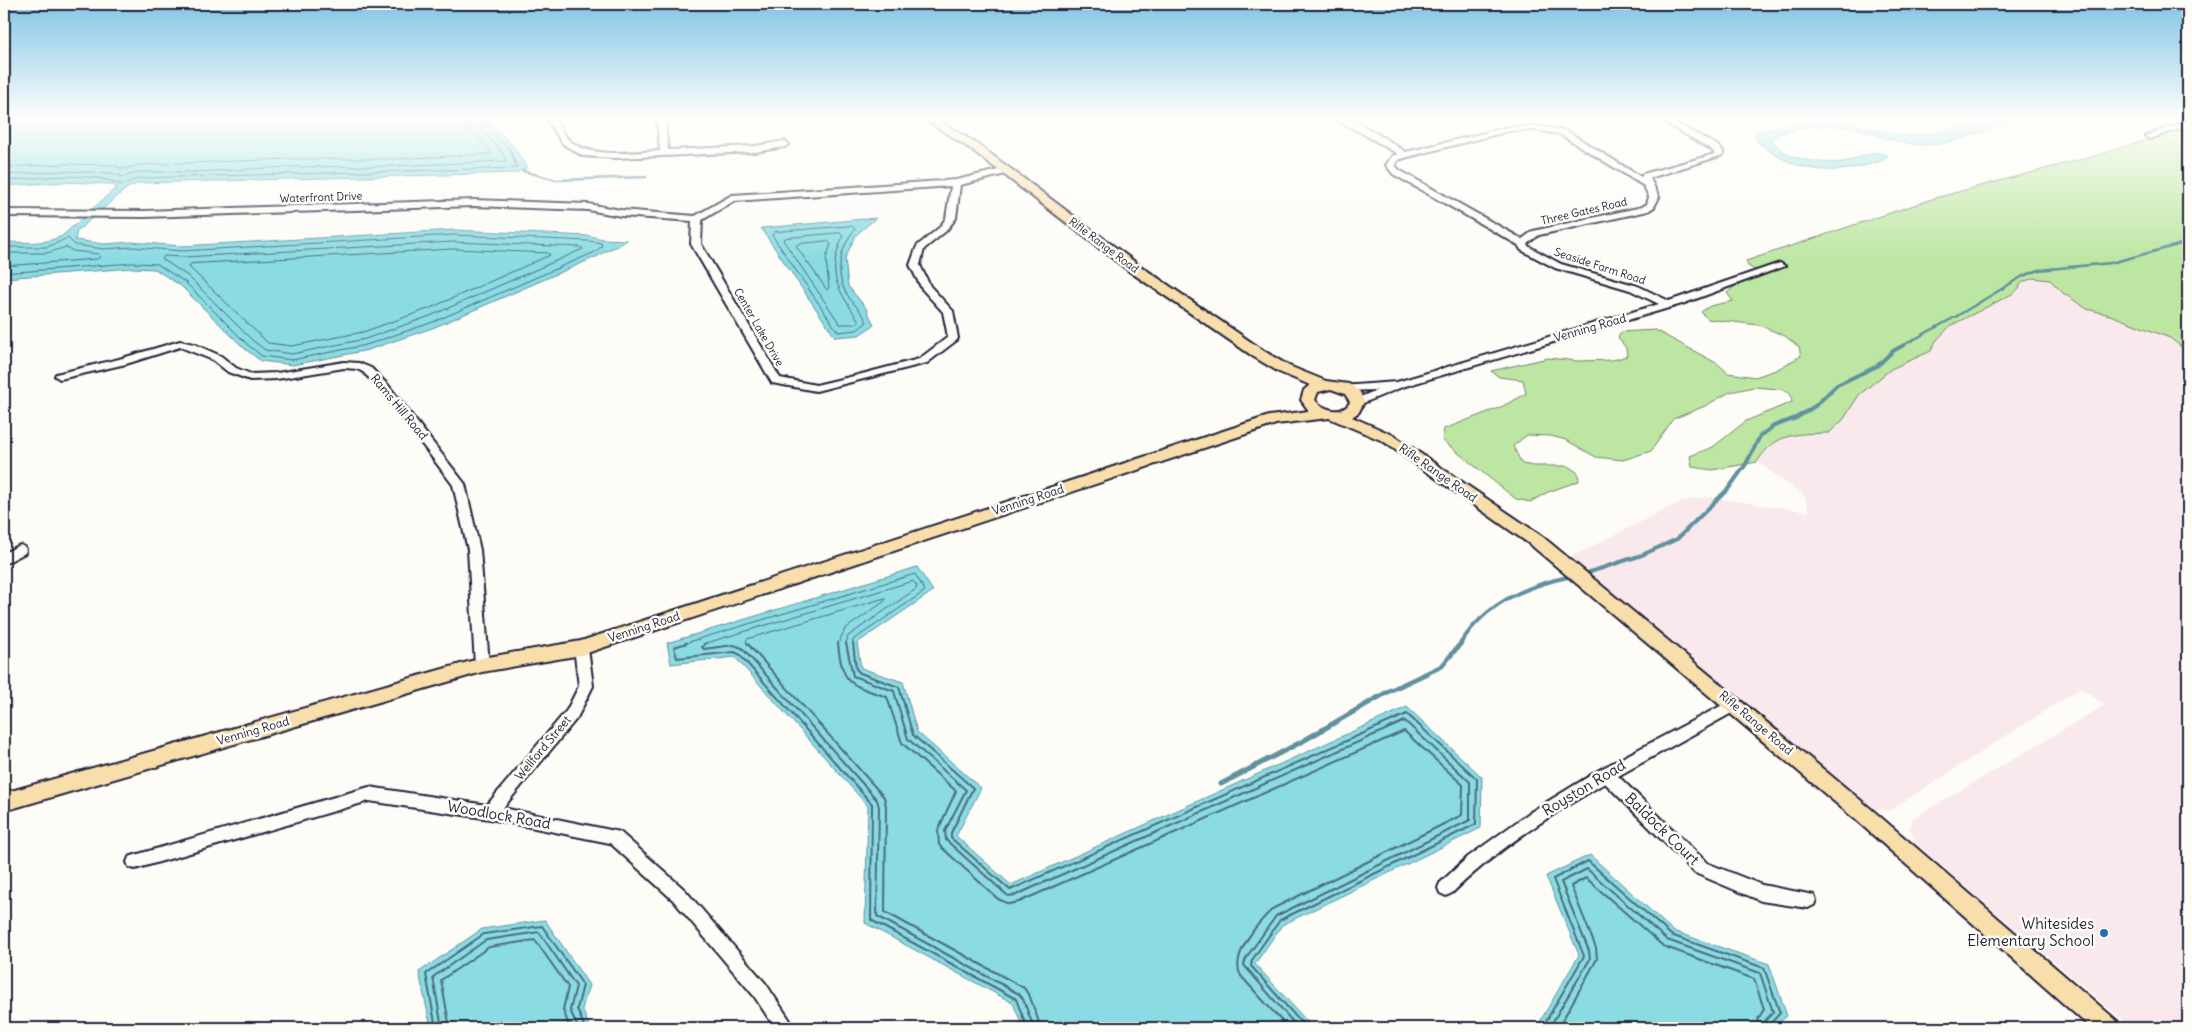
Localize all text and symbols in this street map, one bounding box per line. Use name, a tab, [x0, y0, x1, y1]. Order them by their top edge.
street label: Waterfront Drive	[279, 189, 363, 205]
street label: Three Gates Road	[1540, 194, 1629, 228]
street label: Rifle Range Road	[1066, 214, 1142, 276]
street label: Seaside Farm Road	[1553, 245, 1648, 288]
street label: Center Lake Drive	[731, 285, 787, 369]
street label: Venning Road	[1552, 310, 1628, 345]
street label: Rams Hill Road	[368, 371, 431, 443]
street label: Rifle Range Road	[1396, 440, 1480, 505]
street label: Venning Road	[990, 481, 1066, 518]
street label: Venning Road	[606, 608, 682, 645]
street label: Rifle Range Road	[1716, 687, 1796, 758]
street label: Wellford Street	[511, 712, 574, 783]
street label: Venning Road	[215, 713, 291, 748]
street label: Royston Road	[1539, 755, 1629, 820]
street label: Baldock Court	[1621, 788, 1703, 869]
street label: Woodlock Road	[446, 796, 552, 833]
place label: Whitesides Elementary School	[1967, 914, 2094, 950]
marker: Whitesides Elementary School	[2098, 927, 2110, 939]

